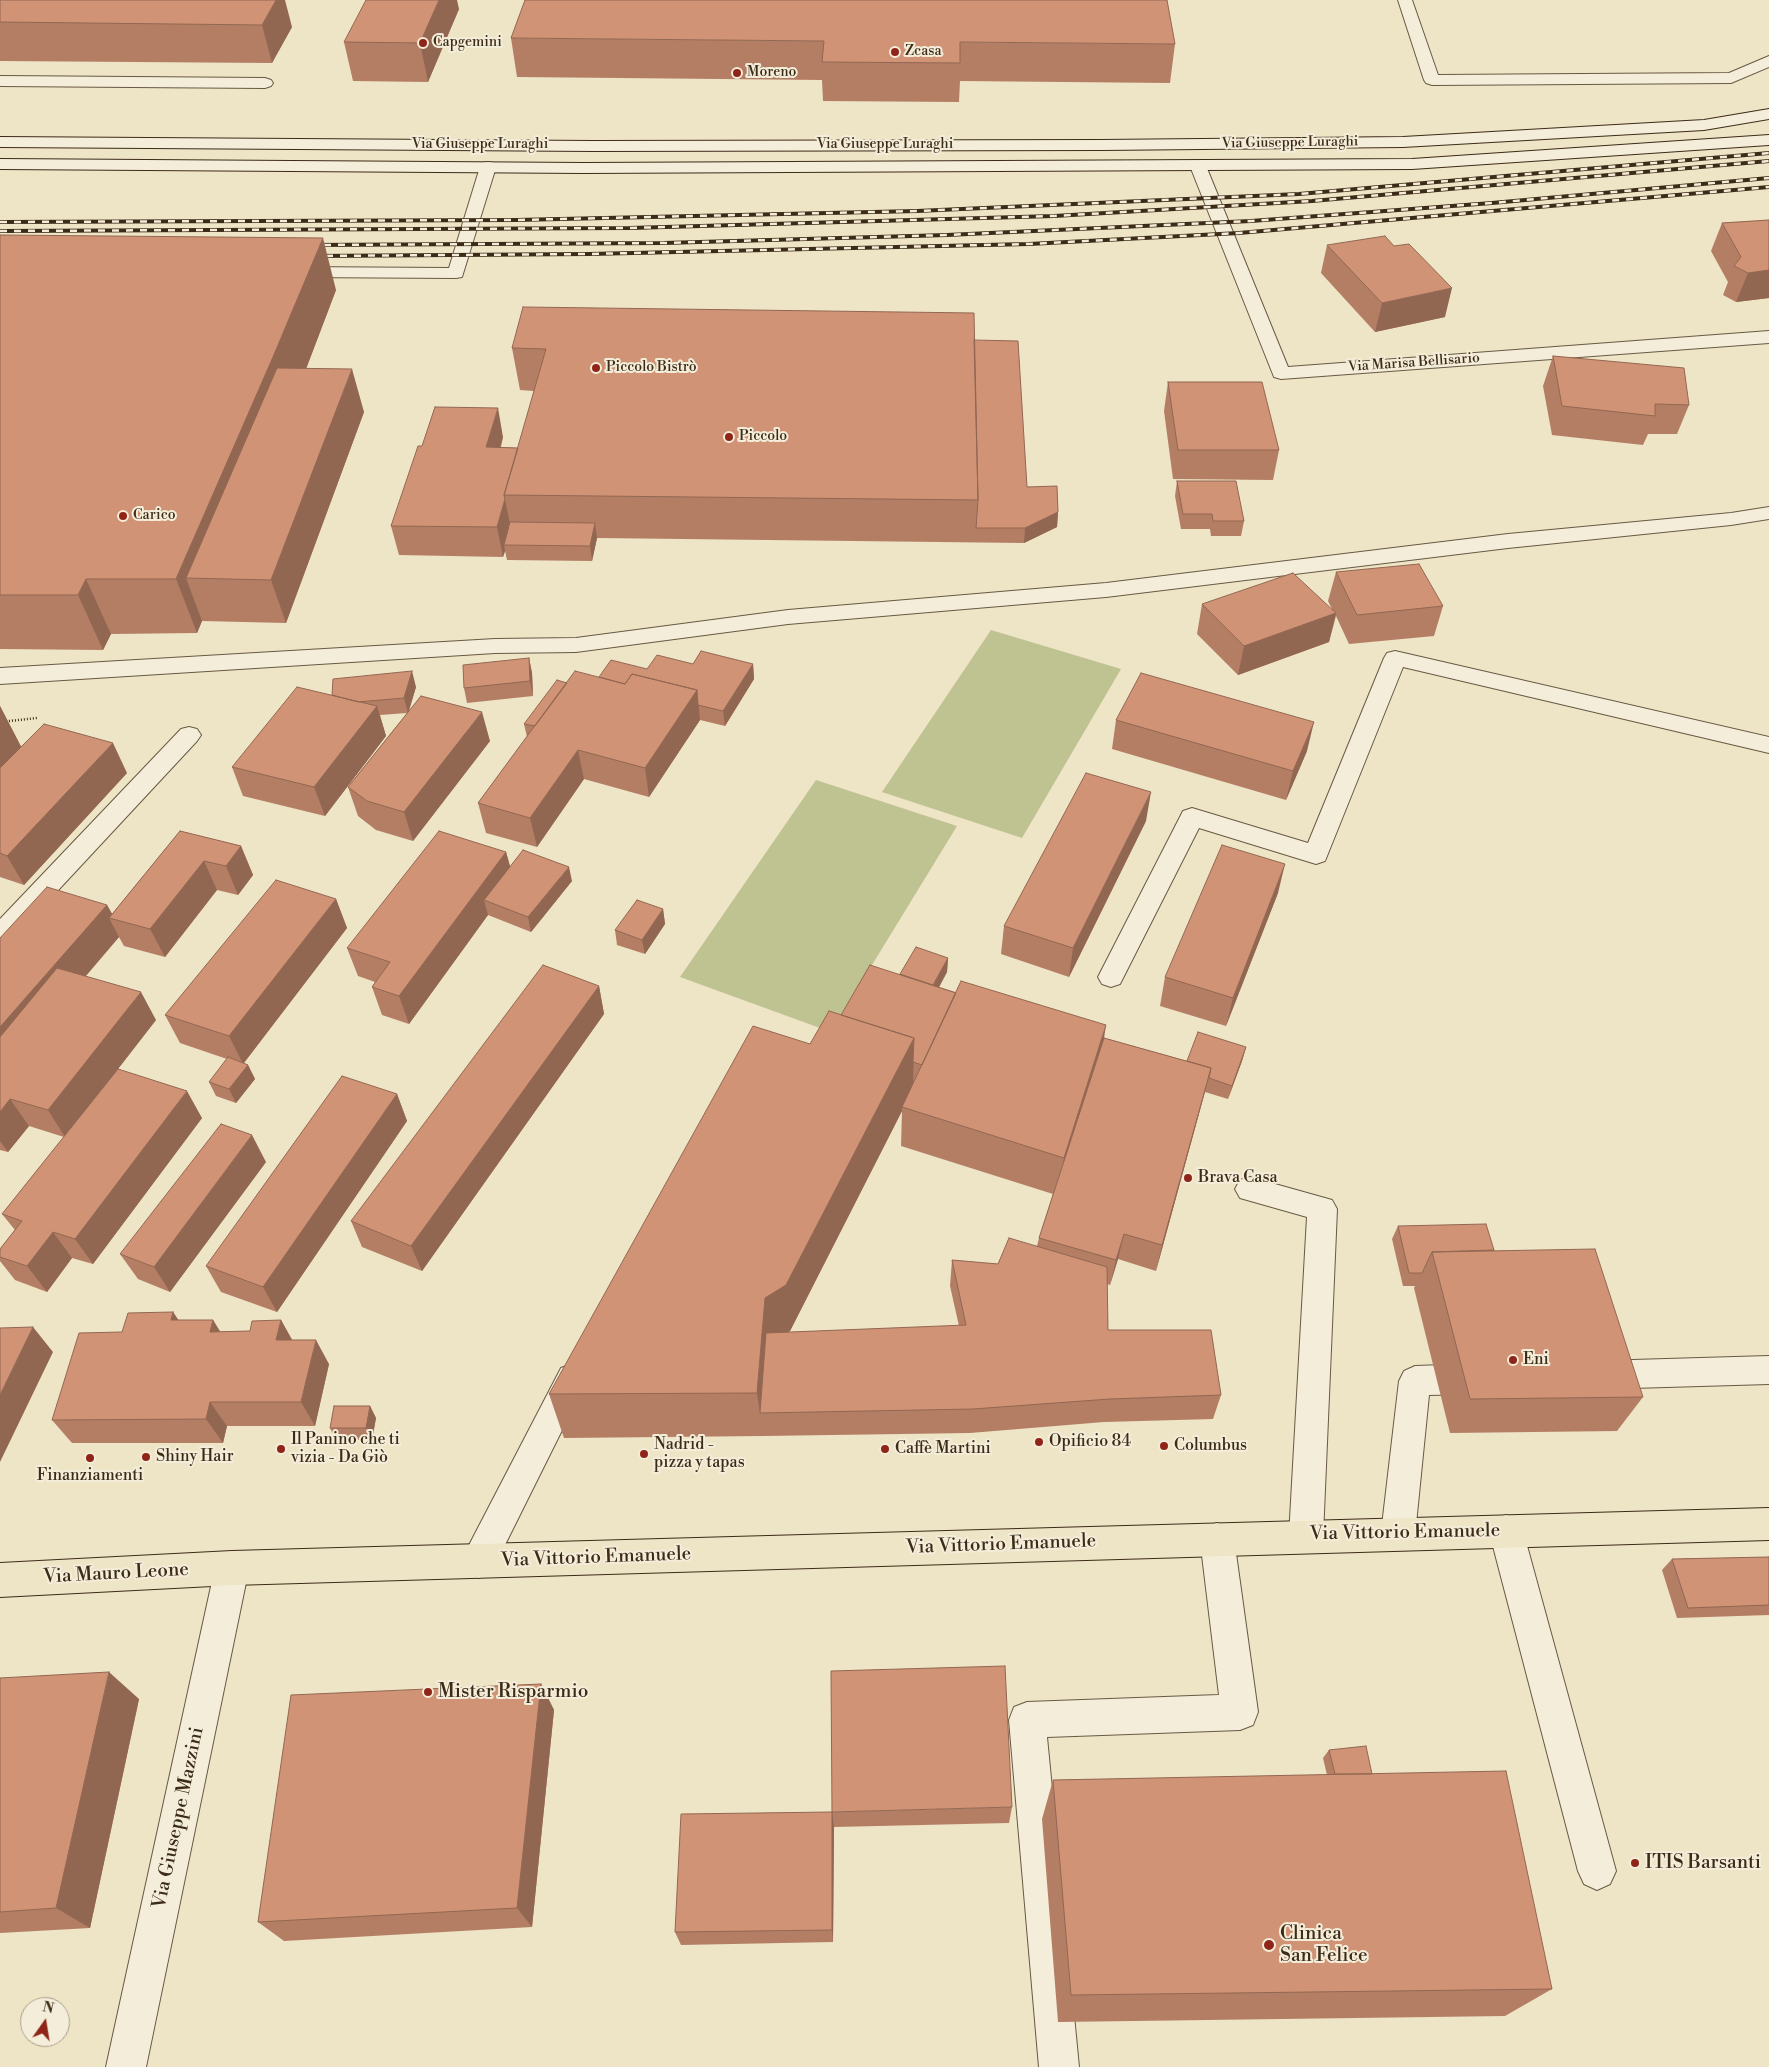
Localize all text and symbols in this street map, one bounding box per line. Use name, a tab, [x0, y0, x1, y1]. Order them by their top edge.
place label: Capgemini	[433, 35, 502, 51]
marker: Capgemini	[417, 37, 429, 49]
place label: Zcasa	[905, 44, 941, 60]
marker: Zcasa	[889, 46, 901, 58]
place label: Moreno	[747, 65, 796, 81]
marker: Moreno	[731, 67, 743, 79]
street label: Via Giuseppe Luraghi	[1222, 133, 1358, 153]
street label: Via Giuseppe Luraghi	[412, 137, 548, 153]
street label: Via Giuseppe Luraghi	[817, 137, 953, 153]
street label: Via Marisa Bellisario	[1347, 350, 1481, 376]
place label: Piccolo Bistrò	[606, 360, 697, 376]
marker: Piccolo Bistrò	[590, 362, 602, 374]
place label: Piccolo	[739, 429, 787, 445]
marker: Piccolo	[723, 431, 735, 443]
place label: Carico	[133, 508, 176, 524]
marker: Carico	[117, 510, 129, 522]
place label: Brava Casa	[1198, 1168, 1278, 1188]
marker: Brava Casa	[1182, 1172, 1194, 1184]
place label: Eni	[1523, 1350, 1549, 1370]
marker: Eni	[1507, 1354, 1519, 1366]
place label: Il Panino che ti vizia - Da Giò	[291, 1430, 400, 1468]
place label: Opificio 84	[1049, 1432, 1131, 1452]
place label: Nadrid - pizza y tapas	[654, 1435, 745, 1473]
marker: Opificio 84	[1033, 1436, 1045, 1448]
place label: Columbus	[1174, 1436, 1247, 1456]
place label: Caffè Martini	[895, 1439, 991, 1459]
marker: Columbus	[1158, 1440, 1170, 1452]
marker: Il Panino che ti vizia - Da Giò	[275, 1443, 287, 1455]
marker: Caffè Martini	[879, 1443, 891, 1455]
place label: Shiny Hair	[156, 1447, 234, 1467]
marker: Nadrid - pizza y tapas	[638, 1448, 650, 1460]
marker: Shiny Hair	[140, 1451, 152, 1463]
marker: Finanziamenti	[84, 1452, 96, 1464]
place label: Finanziamenti	[37, 1466, 143, 1486]
street label: Via Vittorio Emanuele	[1310, 1520, 1500, 1546]
street label: Via Vittorio Emanuele	[905, 1530, 1097, 1560]
street label: Via Vittorio Emanuele	[500, 1543, 692, 1573]
street label: Via Mauro Leone	[43, 1559, 189, 1589]
place label: Mister Risparmio	[438, 1681, 588, 1703]
marker: Mister Risparmio	[422, 1686, 434, 1698]
street label: Via Giuseppe Mazzini	[149, 1725, 209, 1911]
place label: ITIS Barsanti	[1645, 1852, 1761, 1874]
marker: ITIS Barsanti	[1629, 1857, 1641, 1869]
place label: Clinica San Felice	[1280, 1923, 1368, 1967]
marker: Clinica San Felice	[1262, 1938, 1276, 1952]
north arrow	[20, 1997, 70, 2047]
text: N	[41, 1998, 56, 2018]

